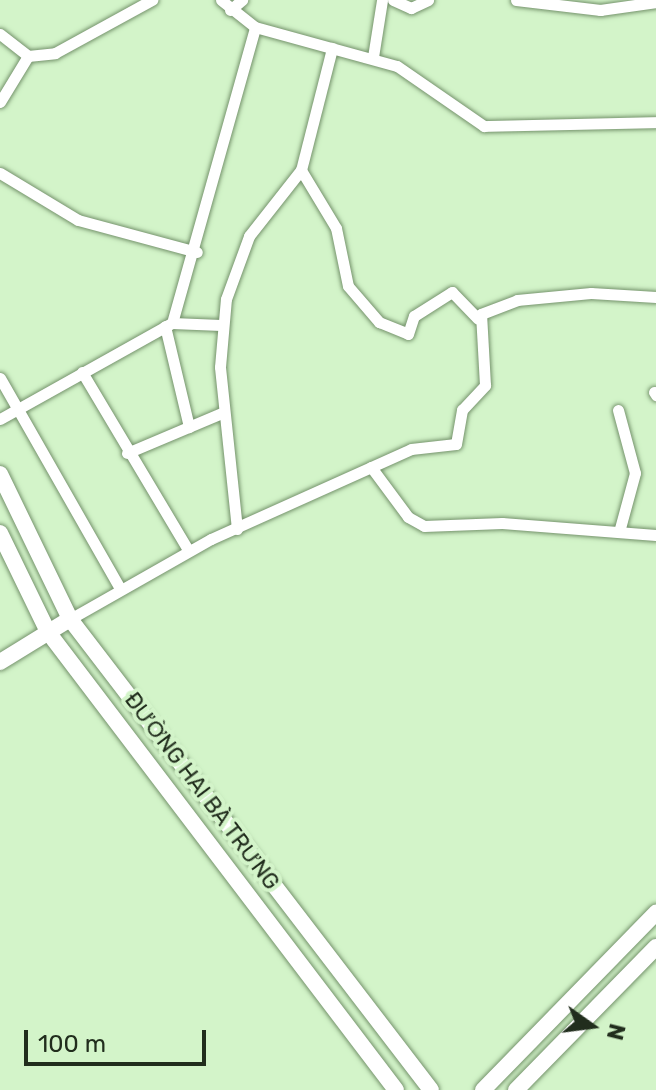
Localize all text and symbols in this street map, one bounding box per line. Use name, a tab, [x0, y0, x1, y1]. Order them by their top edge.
street label: ĐƯỜNG HAI BÀ TRƯNG	[119, 687, 285, 895]
north arrow	[552, 986, 632, 1066]
scale bar	[28, 1014, 210, 1064]
text: N	[601, 1021, 631, 1043]
text: 100 m	[38, 1030, 106, 1058]

